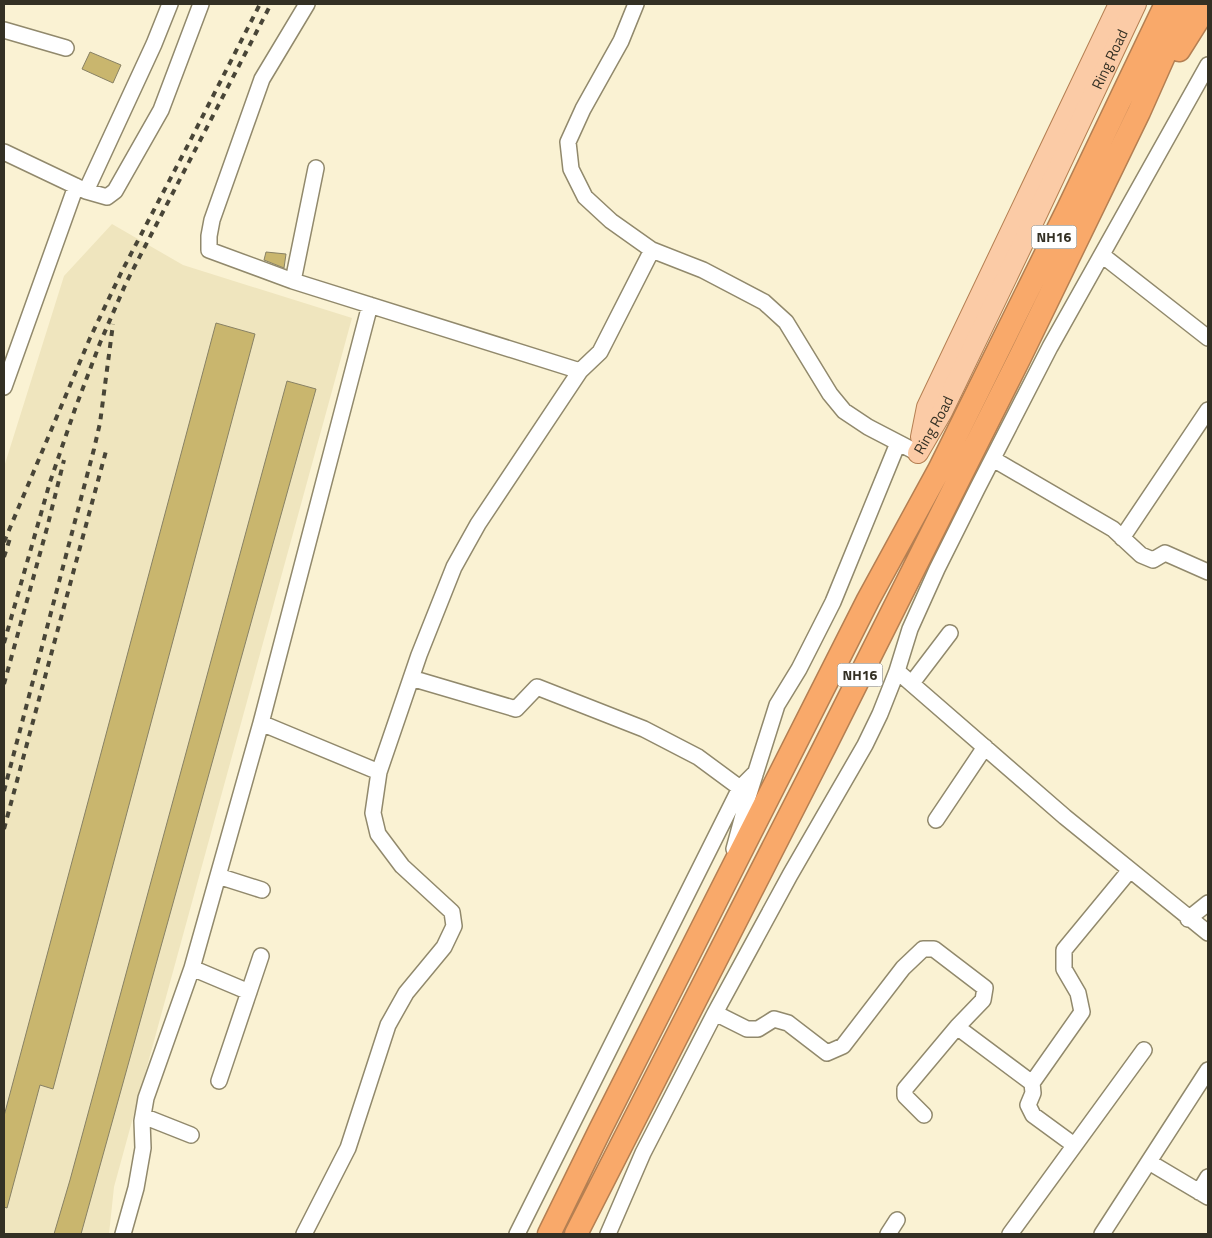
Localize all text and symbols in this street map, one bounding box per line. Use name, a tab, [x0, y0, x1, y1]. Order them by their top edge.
street label: Ring Road	[1085, 25, 1133, 93]
road number: NH16	[1032, 226, 1076, 248]
street label: Ring Road	[908, 392, 959, 459]
road number: NH16	[838, 664, 882, 686]

